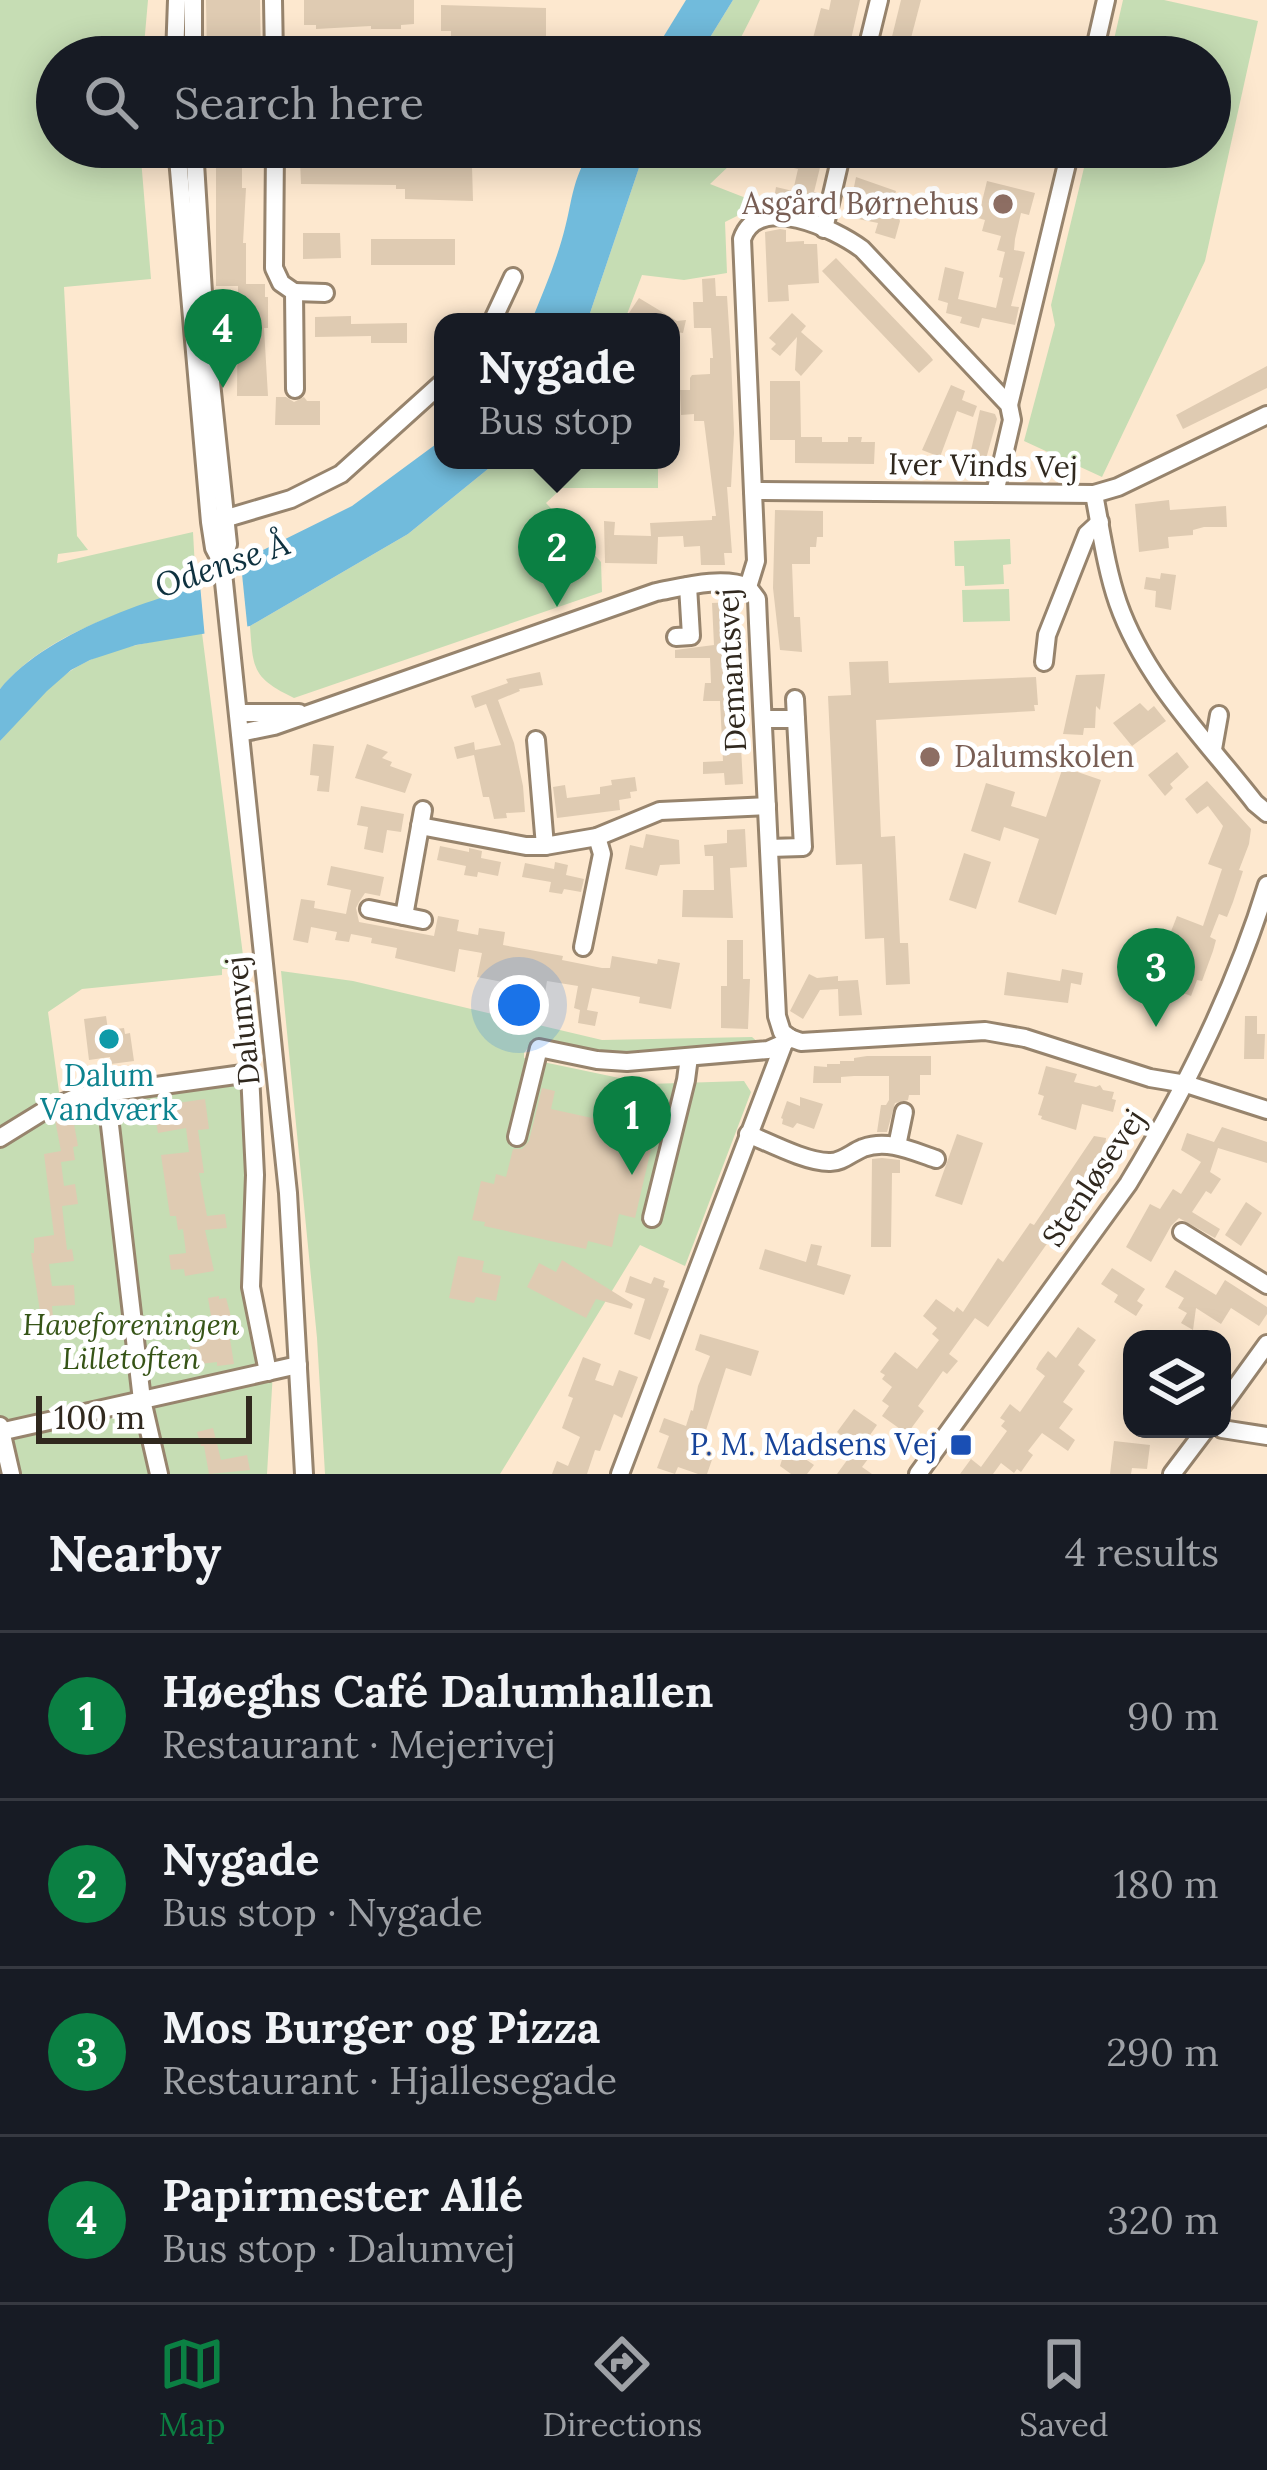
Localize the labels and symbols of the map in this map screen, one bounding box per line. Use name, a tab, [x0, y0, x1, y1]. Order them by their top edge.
place label: Asgård Børnehus	[741, 184, 979, 223]
marker: Asgård Børnehus	[990, 191, 1016, 217]
pin: 4	[184, 289, 262, 388]
street label: Iver Vinds Vej	[888, 444, 1078, 487]
pin: 2	[518, 508, 596, 607]
water label: Odense Å	[149, 521, 295, 607]
street label: Demantsvej	[708, 587, 755, 753]
place label: Dalumskolen	[954, 737, 1135, 775]
marker: Dalumskolen	[917, 744, 943, 770]
pin: 3	[1117, 928, 1195, 1027]
street label: Dalumvej	[216, 955, 269, 1087]
your location	[489, 975, 549, 1035]
marker: Dalum Vandværk	[96, 1026, 122, 1052]
place label: Dalum Vandværk	[39, 1056, 178, 1128]
pin: 1	[593, 1076, 671, 1175]
street label: Stenløsevej	[1033, 1101, 1154, 1254]
park label: Haveforeningen Lilletoften	[23, 1305, 240, 1377]
scale bar	[36, 1390, 252, 1443]
place label: P. M. Madsens Vej	[690, 1425, 937, 1464]
marker: P. M. Madsens Vej	[948, 1432, 974, 1458]

